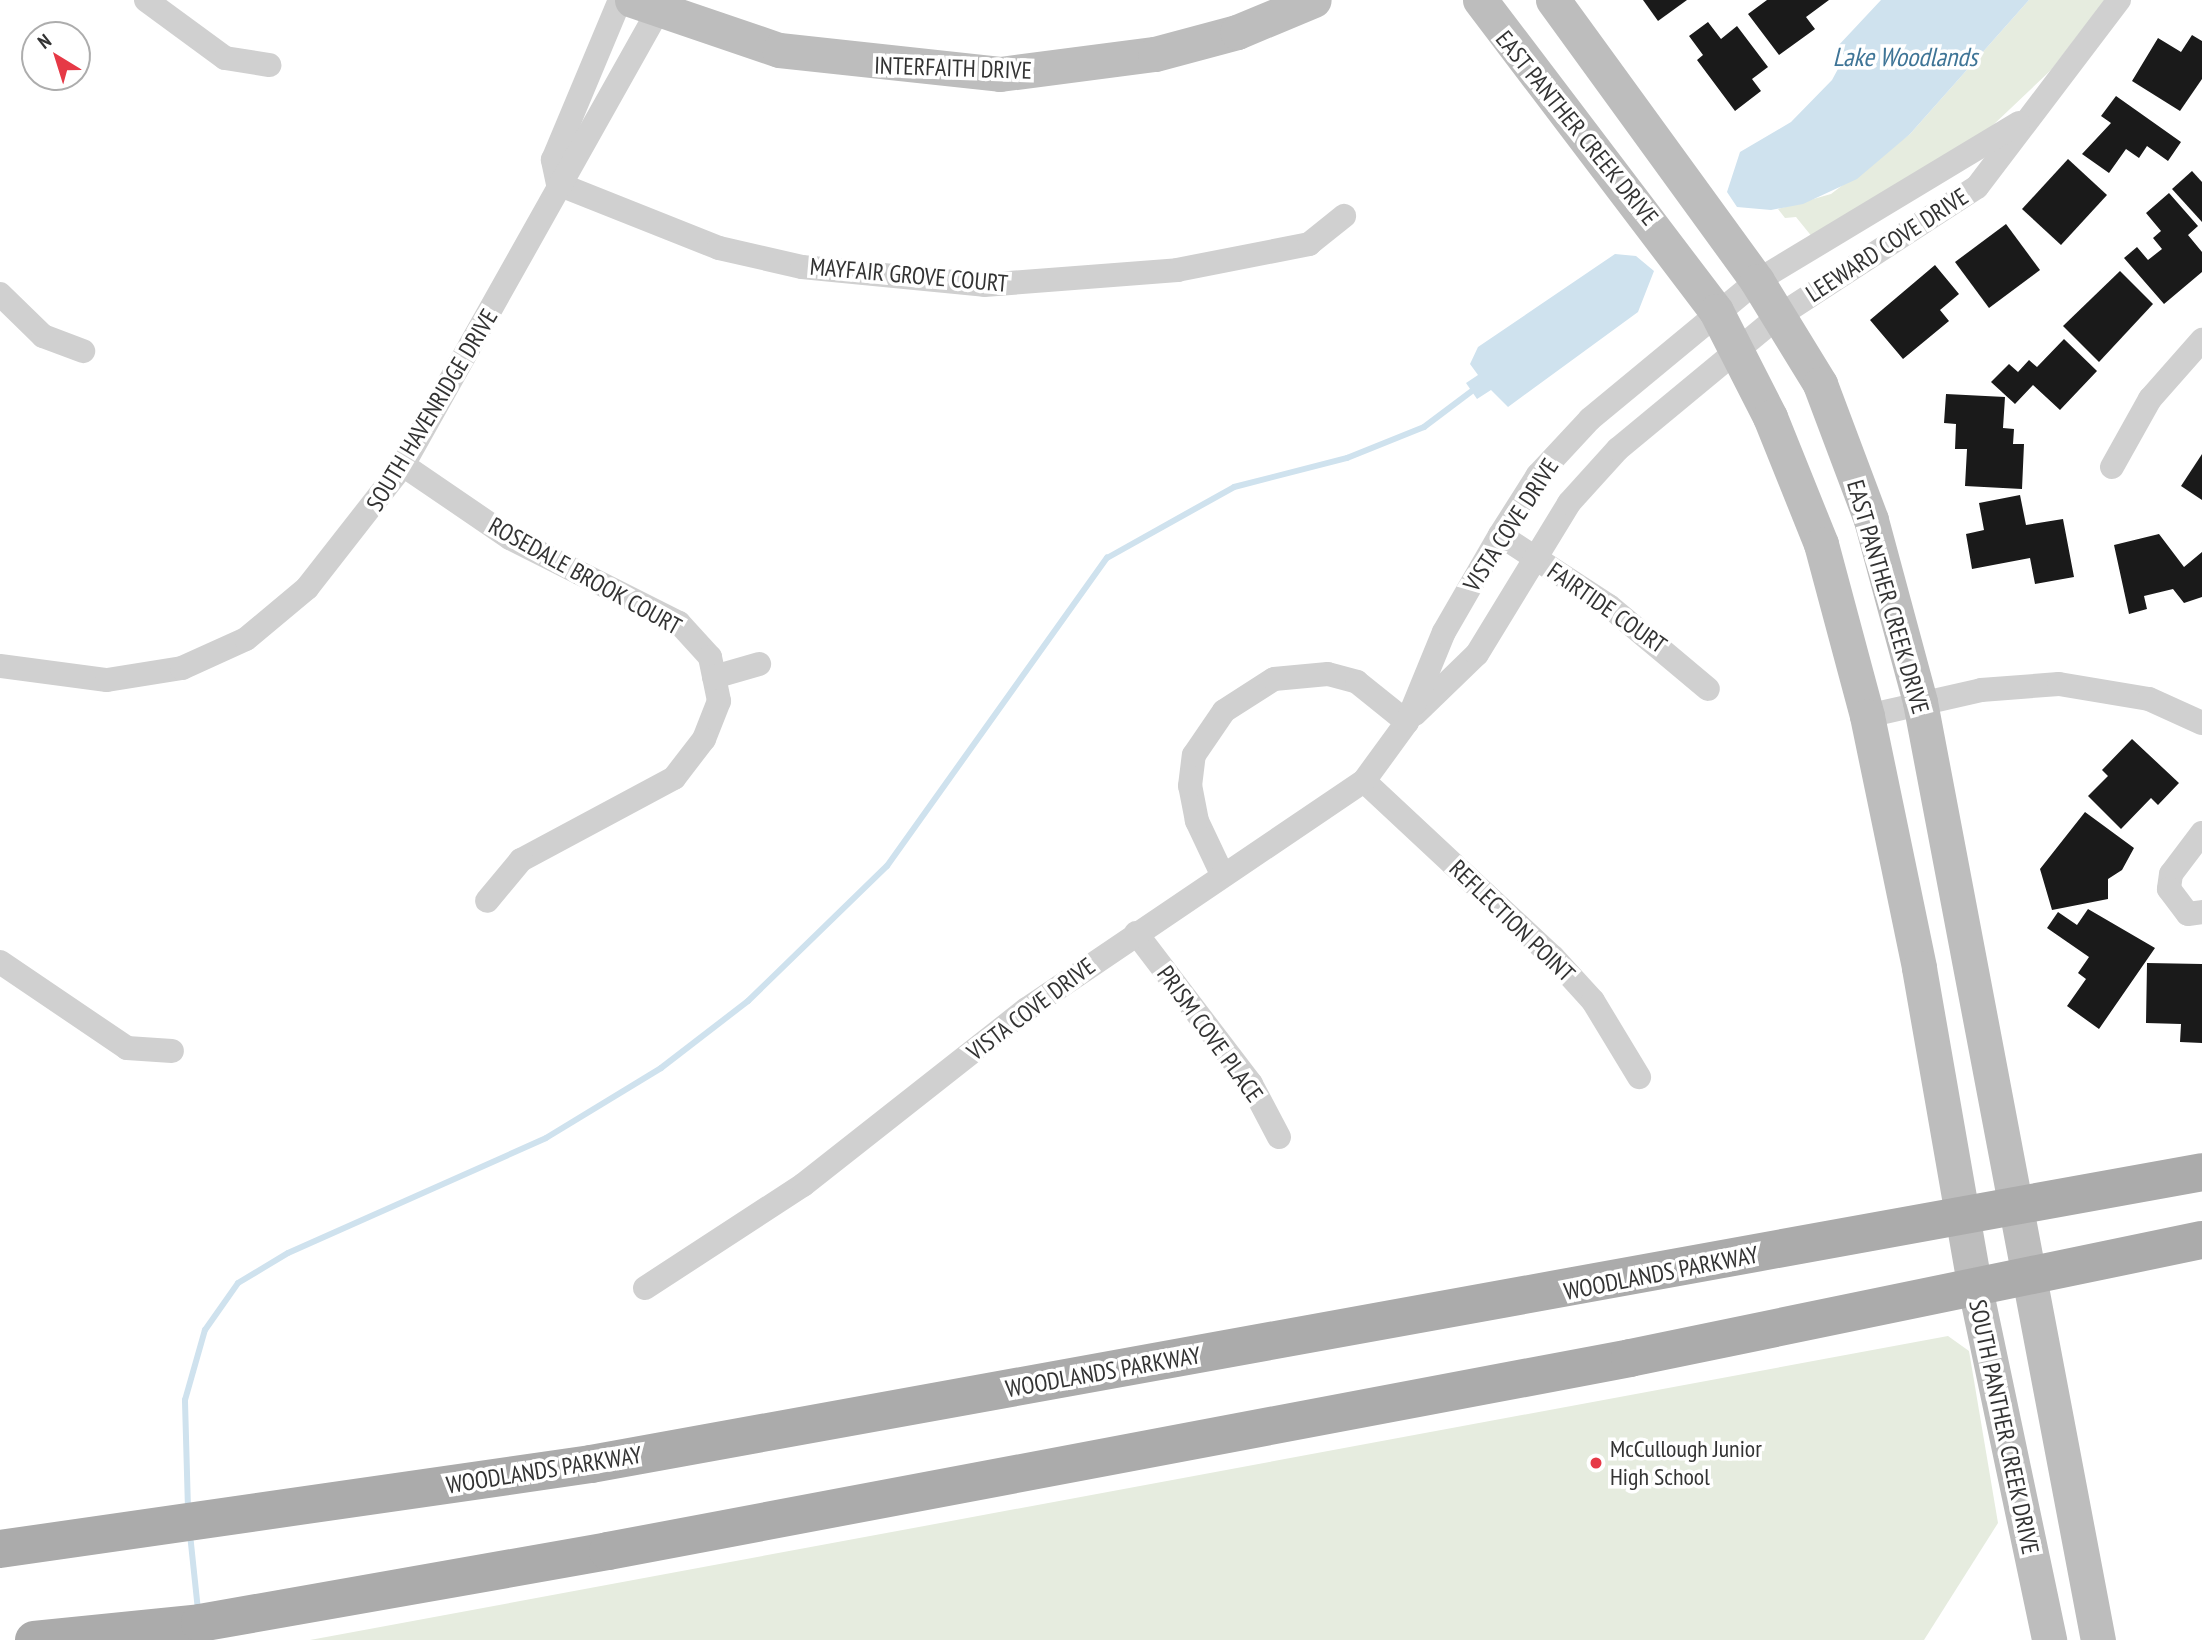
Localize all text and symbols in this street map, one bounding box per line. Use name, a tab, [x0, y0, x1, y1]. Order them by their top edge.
north arrow	[21, 21, 91, 91]
street label: EAST PANTHER CREEK DRIVE	[1489, 24, 1665, 232]
text: N	[33, 28, 56, 54]
water label: Lake Woodlands	[1832, 41, 1978, 73]
street label: INTERFAITH DRIVE	[874, 51, 1032, 85]
street label: LEEWARD COVE DRIVE	[1801, 182, 1973, 308]
street label: MAYFAIR GROVE COURT	[809, 252, 1009, 298]
street label: SOUTH HAVENRIDGE DRIVE	[360, 304, 504, 516]
street label: VISTA COVE DRIVE	[1457, 453, 1565, 597]
street label: EAST PANTHER CREEK DRIVE	[1841, 476, 1935, 718]
street label: ROSEDALE BROOK COURT	[484, 511, 686, 641]
street label: FAIRTIDE COURT	[1542, 556, 1672, 660]
street label: REFLECTION POINT	[1443, 854, 1581, 988]
street label: VISTA COVE DRIVE	[961, 951, 1101, 1067]
street label: PRISM COVE PLACE	[1151, 960, 1269, 1108]
street label: WOODLANDS PARKWAY	[1561, 1240, 1761, 1306]
street label: SOUTH PANTHER CREEK DRIVE	[1963, 1297, 2045, 1557]
street label: WOODLANDS PARKWAY	[1003, 1341, 1203, 1403]
place label: McCullough Junior High School	[1610, 1435, 1762, 1491]
street label: WOODLANDS PARKWAY	[444, 1440, 644, 1500]
marker: McCullough Junior High School	[1588, 1455, 1604, 1471]

